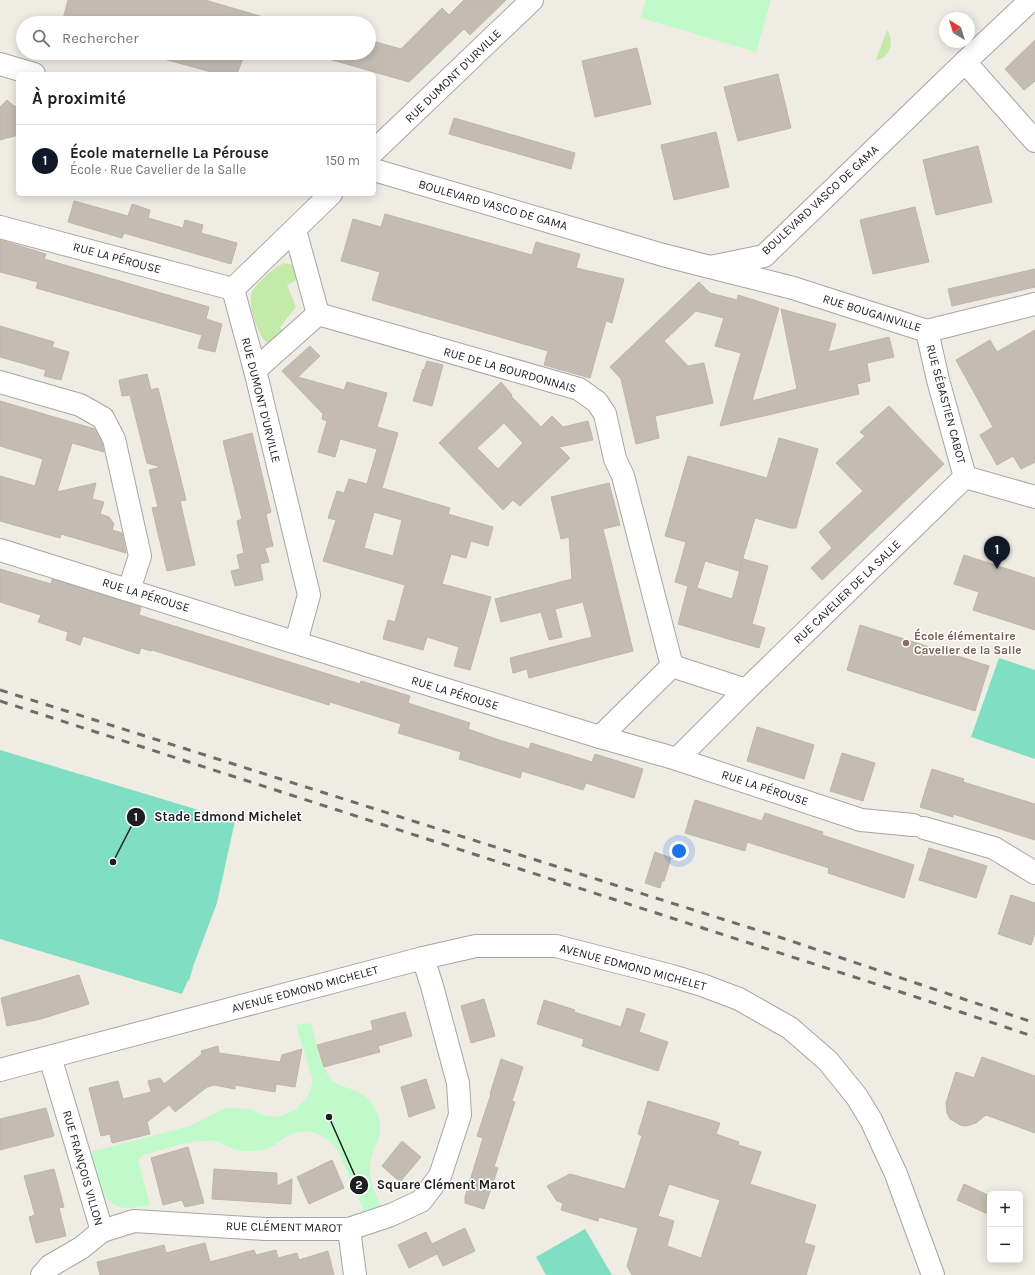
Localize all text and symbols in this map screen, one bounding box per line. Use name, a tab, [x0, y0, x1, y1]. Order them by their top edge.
north arrow	[939, 12, 975, 48]
search box	[16, 16, 376, 60]
street label: RUE DUMONT D'URVILLE	[402, 26, 504, 126]
icon: search	[30, 27, 52, 49]
text: Rechercher	[62, 29, 139, 47]
text: À proximité	[32, 88, 126, 108]
street label: BOULEVARD VASCO DE GAMA	[759, 142, 881, 258]
text: École maternelle La Pérouse	[70, 144, 269, 162]
text: 1	[43, 153, 47, 168]
text: 150 m	[325, 153, 360, 168]
text: École · Rue Cavelier de la Salle	[70, 162, 246, 177]
street label: BOULEVARD VASCO DE GAMA	[417, 177, 569, 233]
street label: RUE LA PÉROUSE	[72, 239, 163, 276]
street label: RUE BOUGAINVILLE	[821, 291, 923, 335]
street label: RUE DUMONT D'URVILLE	[239, 336, 283, 464]
street label: RUE SÉBASTIEN CABOT	[923, 343, 970, 465]
street label: RUE DE LA BOURDONNAIS	[442, 344, 578, 396]
pin: 1	[984, 536, 1010, 569]
street label: RUE CAVELIER DE LA SALLE	[791, 537, 903, 647]
street label: RUE LA PÉROUSE	[101, 574, 192, 615]
place label: École élémentaire Cavelier de la Salle	[914, 628, 1022, 657]
marker: École élémentaire Cavelier de la Salle	[901, 638, 911, 648]
street label: RUE LA PÉROUSE	[410, 672, 501, 713]
street label: RUE LA PÉROUSE	[720, 766, 810, 809]
callout: Stade Edmond Michelet	[126, 804, 309, 829]
text: Stade Edmond Michelet	[154, 809, 302, 824]
text: 1	[134, 810, 138, 824]
your location	[669, 841, 689, 861]
street label: AVENUE EDMOND MICHELET	[558, 941, 708, 993]
street label: AVENUE EDMOND MICHELET	[230, 963, 380, 1015]
street label: RUE FRANÇOIS VILLON	[60, 1109, 106, 1227]
callout: Square Clément Marot	[349, 1172, 524, 1197]
text: Square Clément Marot	[377, 1177, 515, 1193]
text: 2	[355, 1178, 363, 1192]
map controls	[987, 1191, 1023, 1263]
button: +	[987, 1191, 1023, 1227]
street label: RUE CLÉMENT MAROT	[226, 1218, 342, 1235]
button: −	[987, 1227, 1023, 1263]

